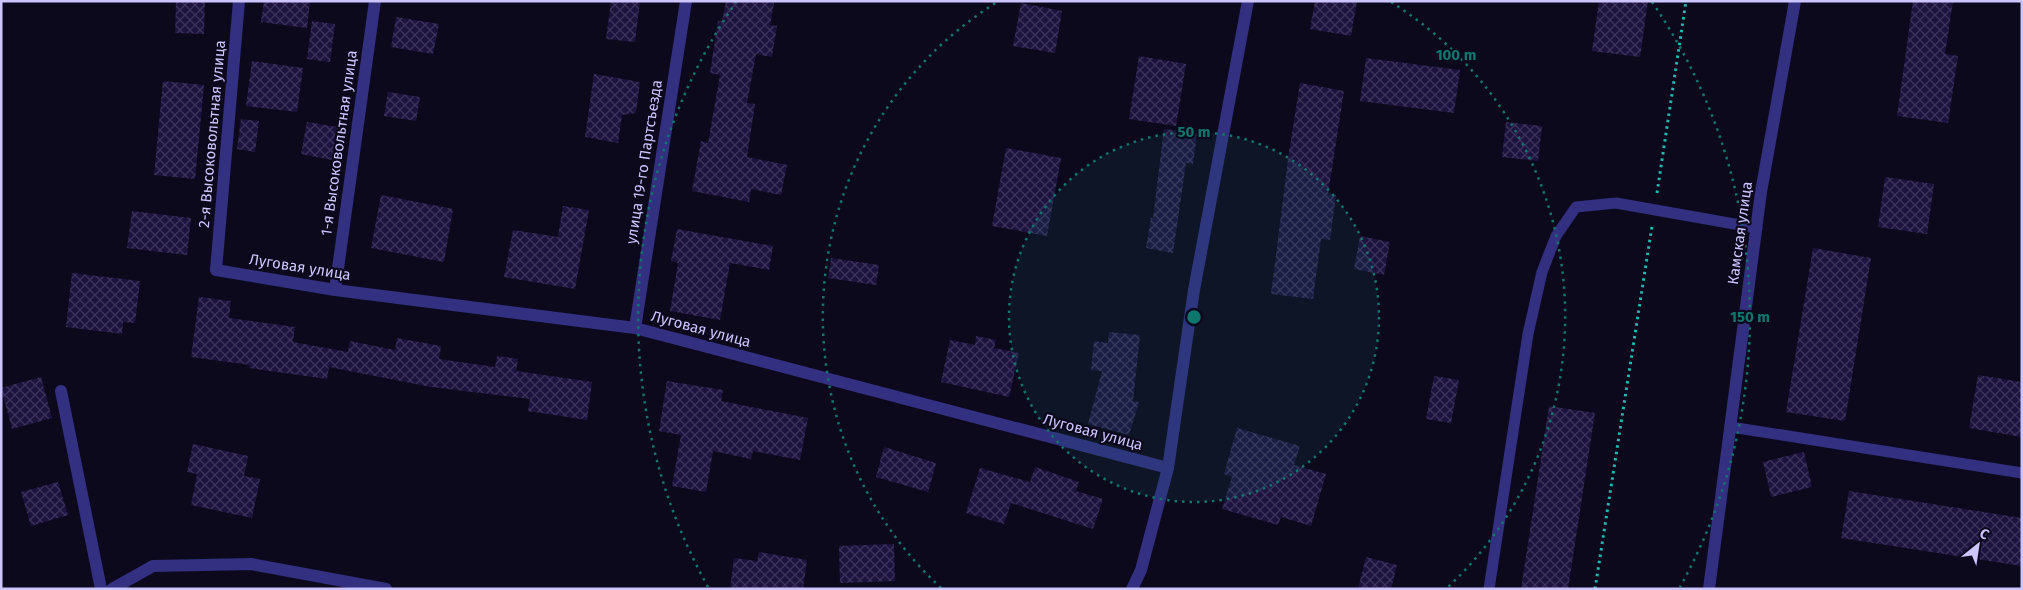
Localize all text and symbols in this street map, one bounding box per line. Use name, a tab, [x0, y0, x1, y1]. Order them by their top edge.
street label: 2-я Высоковольтная улица	[195, 39, 229, 229]
text: 100 m	[1436, 46, 1476, 64]
street label: 1-я Высоковольтная улица	[317, 49, 361, 237]
street label: улица 19-го Партсъезда	[622, 79, 666, 245]
text: 50 m	[1177, 123, 1211, 141]
street label: Камская улица	[1724, 180, 1756, 286]
street label: Луговая улица	[248, 250, 352, 284]
street label: Луговая улица	[649, 307, 753, 351]
centre of rings	[1185, 308, 1203, 326]
text: 150 m	[1730, 308, 1770, 326]
street label: Луговая улица	[1041, 410, 1145, 454]
north arrow	[1953, 520, 2003, 570]
text: С	[1977, 525, 1992, 544]

